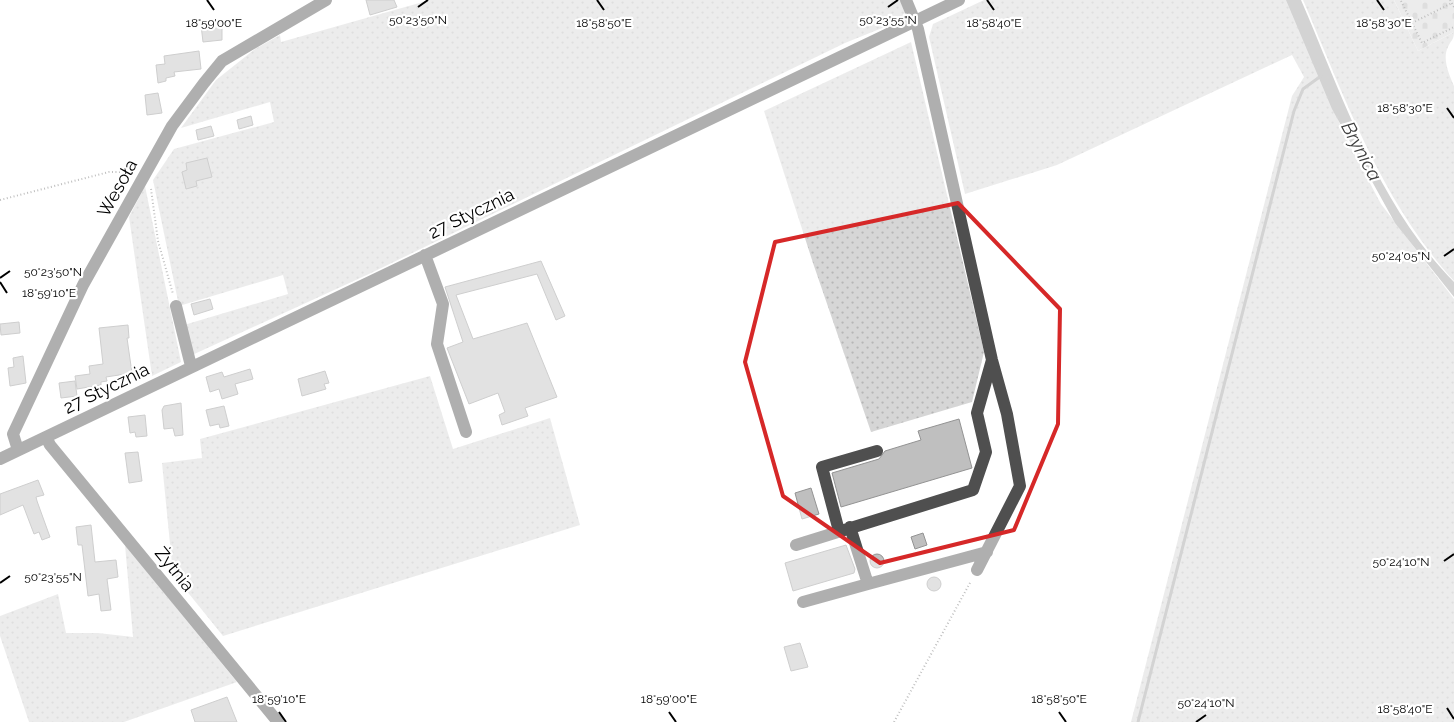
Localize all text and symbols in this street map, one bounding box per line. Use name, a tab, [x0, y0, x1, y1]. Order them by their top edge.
text: 50°23'50"N	[389, 13, 447, 27]
text: 50°23'55"N	[859, 13, 917, 27]
text: 18°59'00"E	[186, 16, 242, 30]
text: 18°58'50"E	[576, 16, 632, 30]
text: 18°58'40"E	[967, 16, 1022, 30]
text: 18°58'30"E	[1356, 16, 1412, 30]
text: 18°58'30"E	[1377, 101, 1433, 115]
water label: Brynica	[1337, 118, 1387, 184]
street label: Wesoła	[93, 156, 141, 220]
street label: 27 Stycznia	[425, 183, 517, 243]
text: 50°24'05"N	[1372, 249, 1430, 263]
text: 50°23'50"N	[24, 265, 82, 279]
text: 18°59'10"E	[22, 286, 76, 300]
street label: 27 Stycznia	[60, 358, 152, 418]
street label: Żytnia	[151, 543, 199, 595]
text: 50°24'10"N	[1372, 555, 1430, 569]
text: 50°23'55"N	[24, 570, 82, 584]
text: 18°59'10"E	[252, 692, 306, 706]
text: 18°59'00"E	[641, 692, 697, 706]
text: 18°58'50"E	[1031, 692, 1087, 706]
text: 50°24'10"N	[1177, 696, 1235, 710]
text: 18°58'40"E	[1378, 702, 1433, 716]

